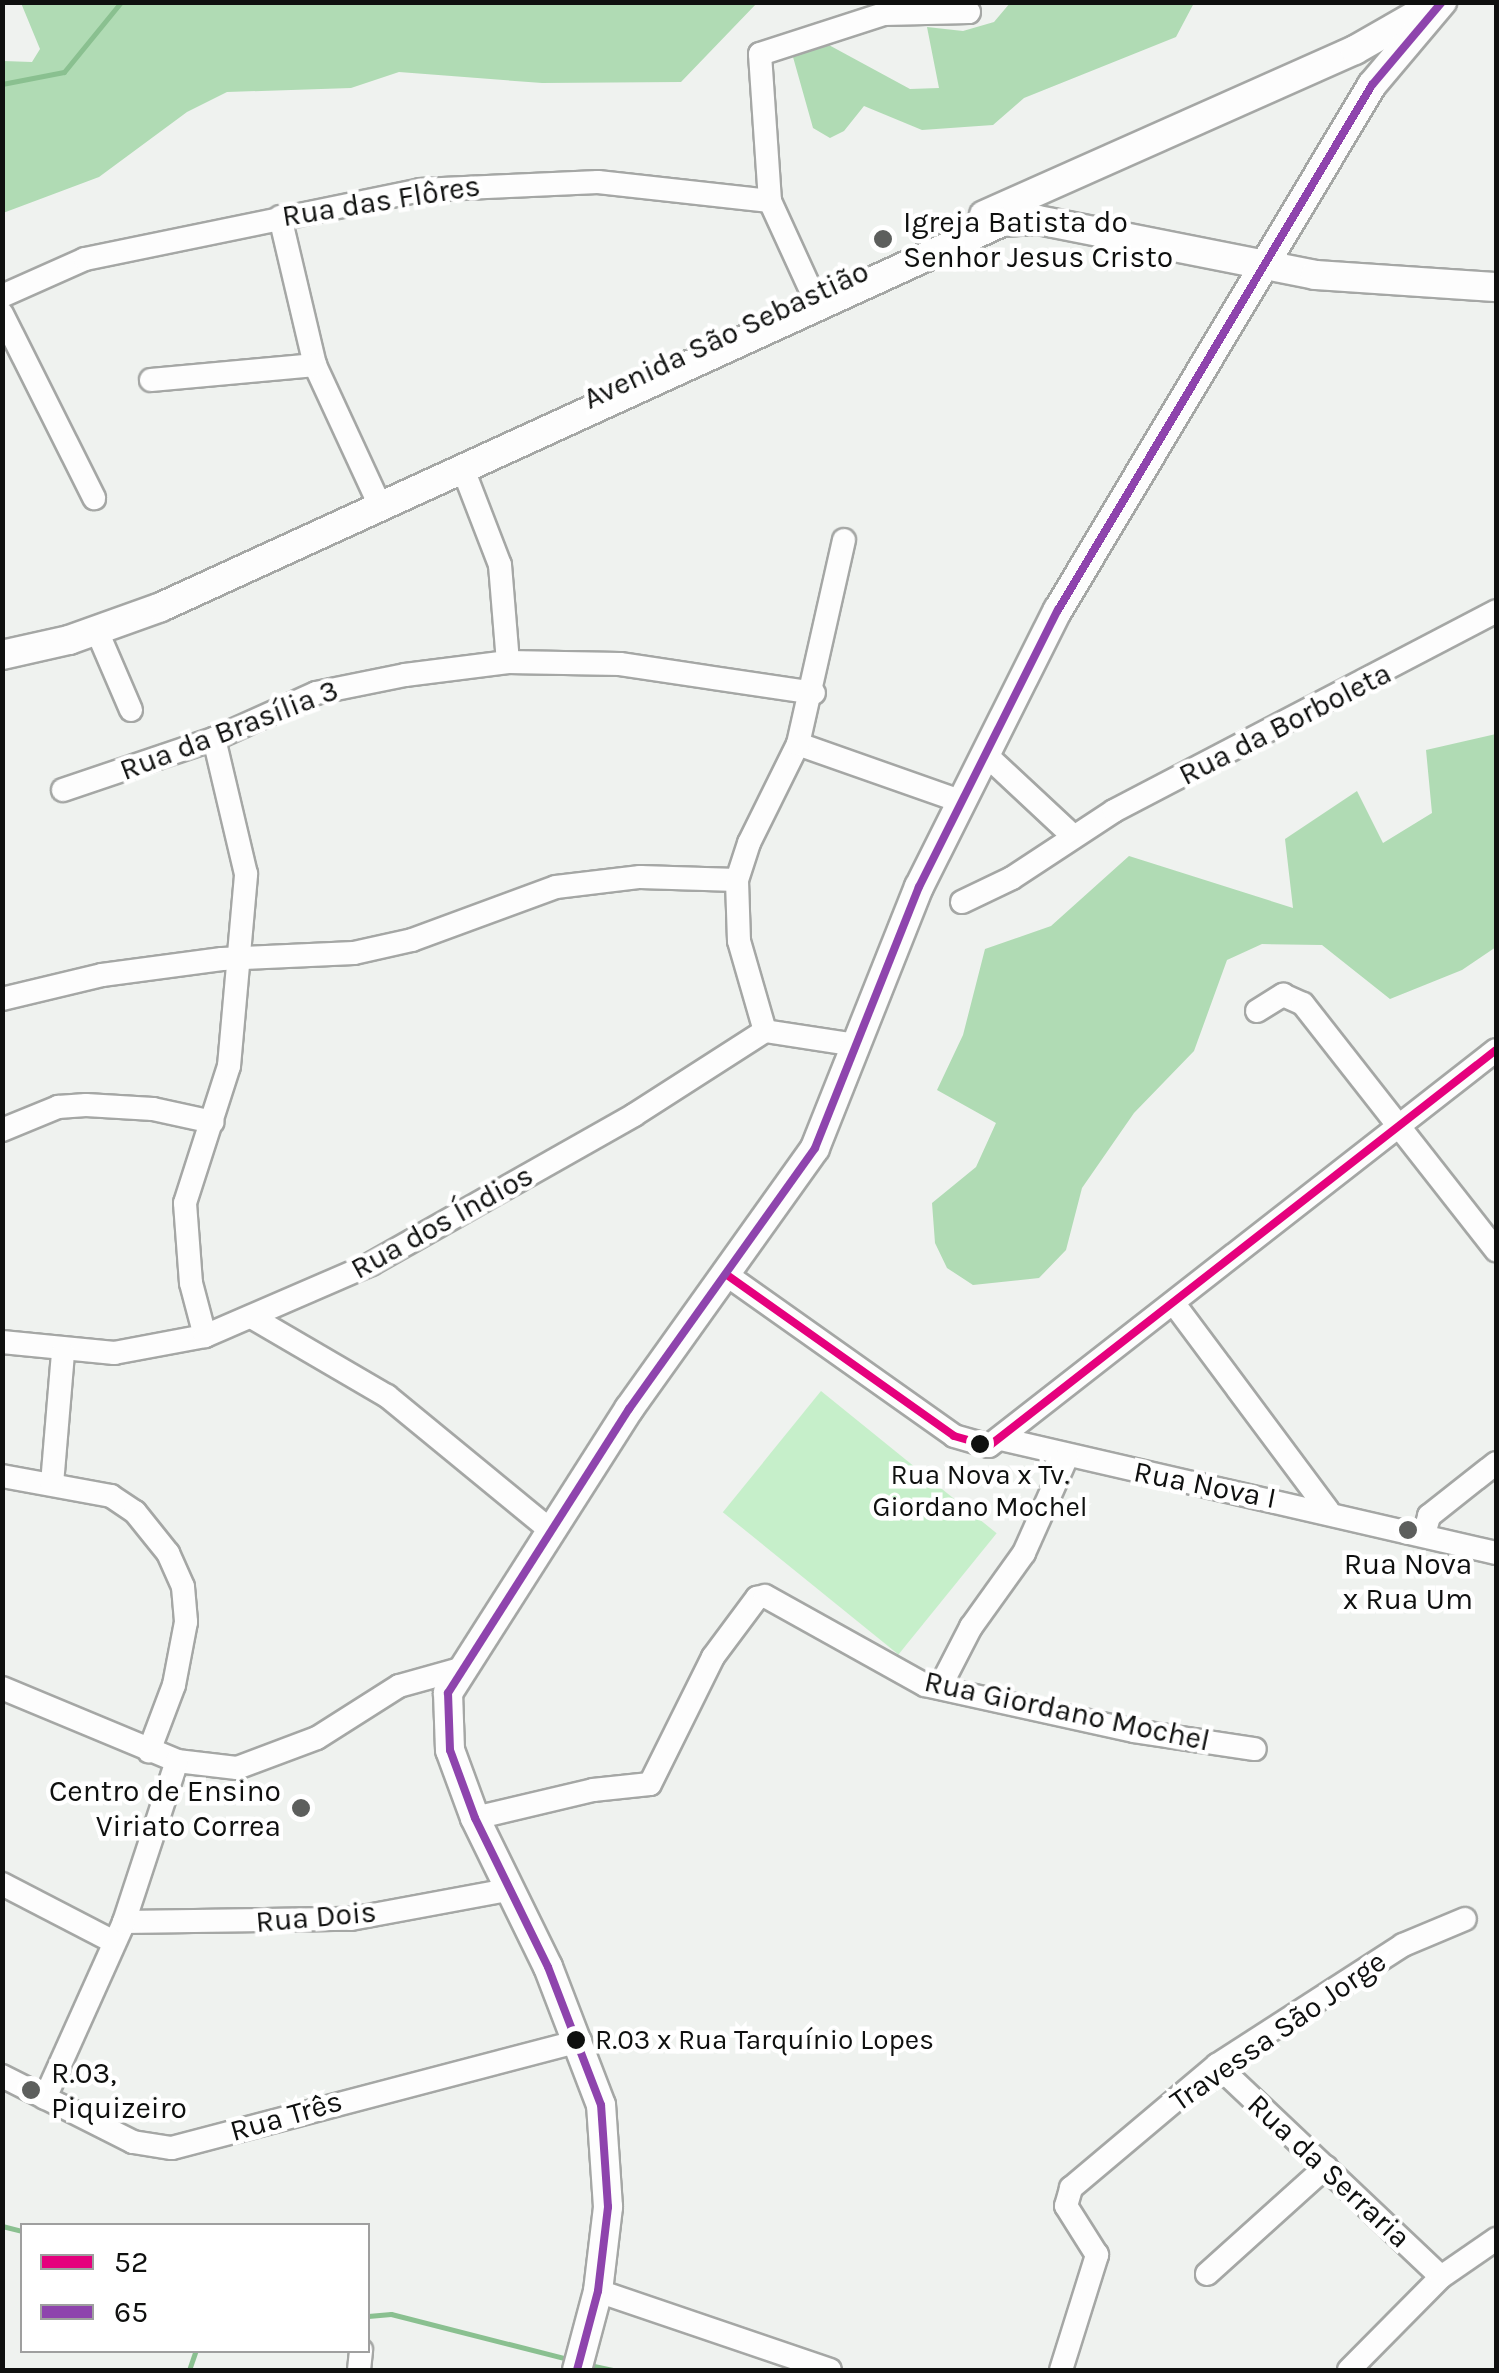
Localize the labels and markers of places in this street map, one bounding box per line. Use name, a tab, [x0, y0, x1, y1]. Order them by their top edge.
place label: Igreja Batista do Senhor Jesus Cristo	[903, 204, 1173, 274]
marker: Igreja Batista do Senhor Jesus Cristo	[872, 228, 894, 250]
marker: Rua Nova x Tv. Giordano Mochel	[970, 1434, 990, 1454]
place label: Rua Nova x Tv. Giordano Mochel	[872, 1458, 1088, 1524]
marker: Rua Nova x Rua Um	[1397, 1519, 1419, 1541]
place label: Rua Nova x Rua Um	[1343, 1546, 1473, 1616]
place label: Centro de Ensino Viriato Correa	[49, 1773, 281, 1844]
marker: Centro de Ensino Viriato Correa	[290, 1797, 312, 1819]
place label: R.03 x Rua Tarquínio Lopes	[595, 2023, 934, 2057]
marker: R.03 x Rua Tarquínio Lopes	[566, 2030, 586, 2050]
place label: R.03, Piquizeiro	[51, 2055, 187, 2126]
marker: R.03, Piquizeiro	[20, 2079, 42, 2101]

